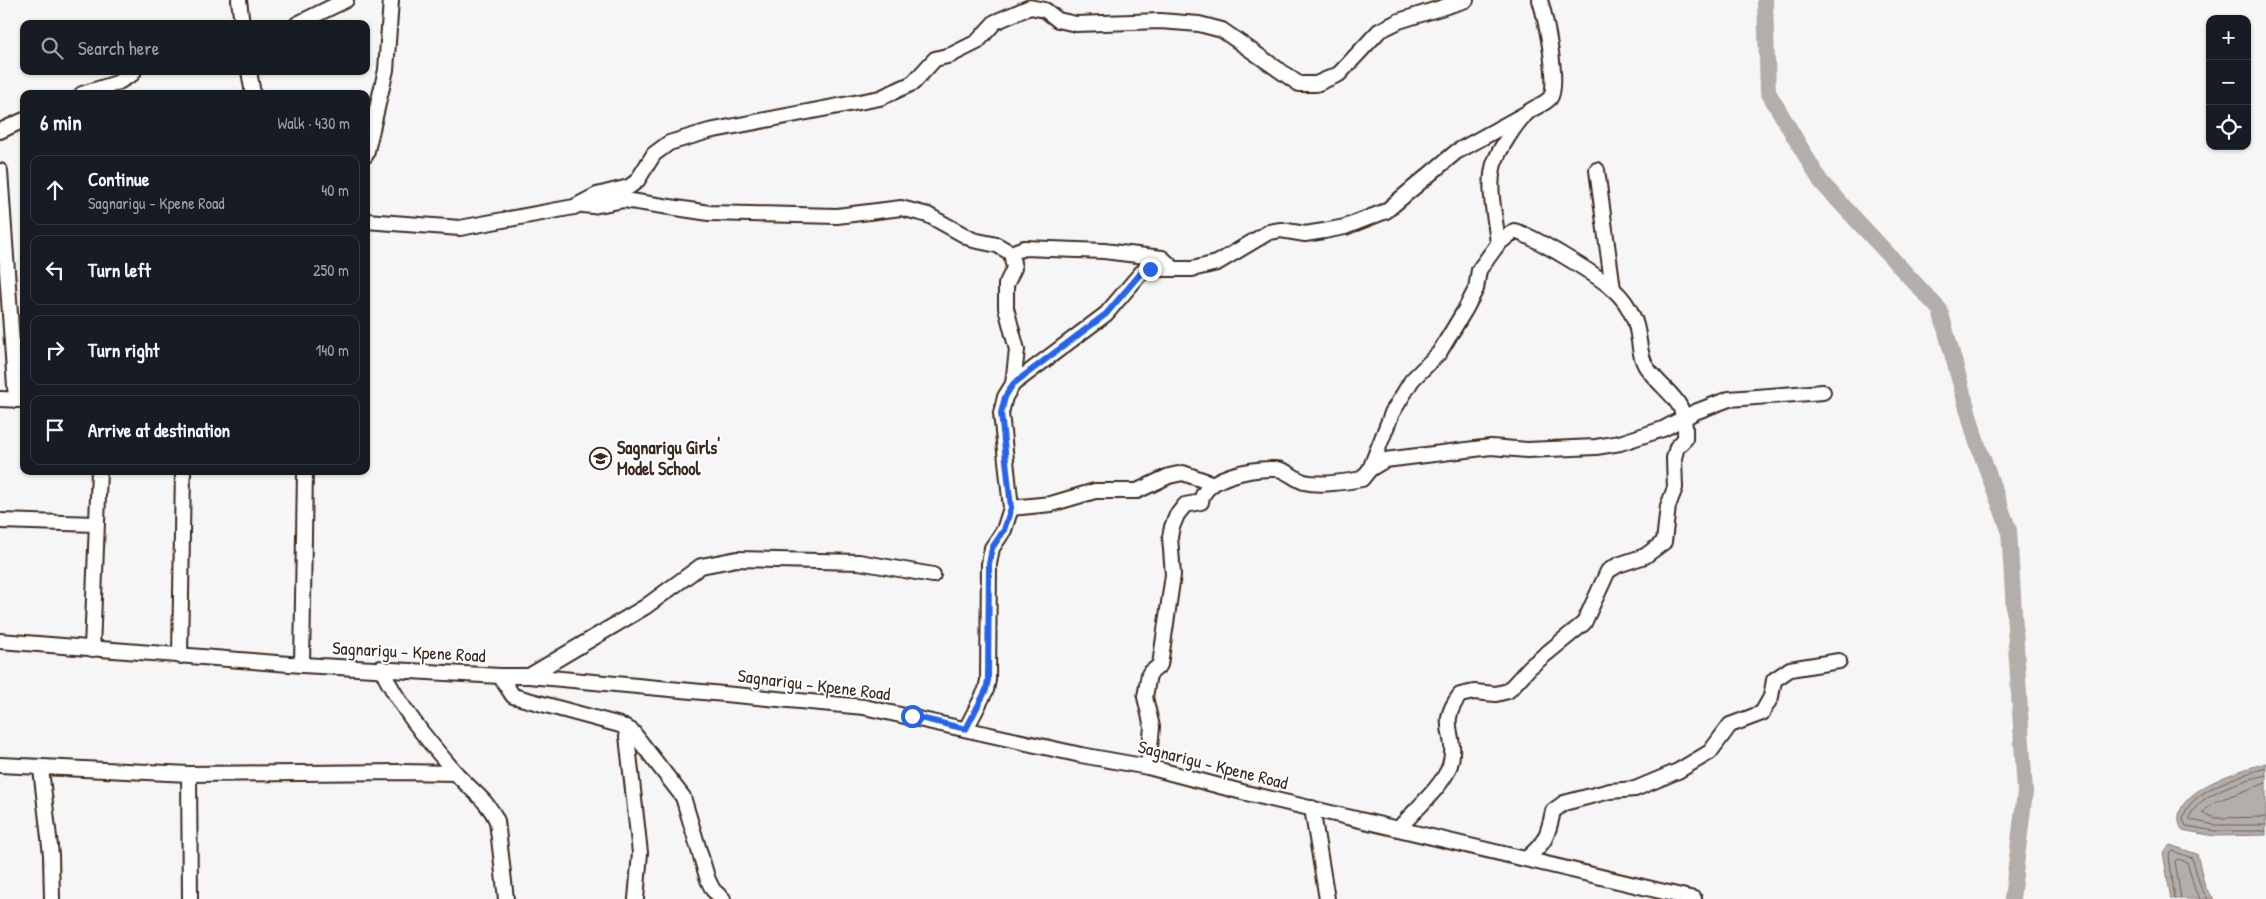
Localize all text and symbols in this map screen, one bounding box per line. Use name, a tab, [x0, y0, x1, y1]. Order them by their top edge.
map controls	[2206, 15, 2251, 150]
button: +	[2206, 15, 2251, 60]
search box	[20, 20, 370, 75]
icon: search	[38, 34, 66, 62]
text: Search here	[78, 35, 159, 61]
button: −	[2206, 60, 2251, 105]
button: locate	[2206, 105, 2251, 150]
text: 6 min	[40, 108, 82, 137]
text: Walk · 430 m	[278, 112, 350, 134]
text: Continue	[88, 166, 149, 192]
icon: ahead	[41, 176, 69, 204]
text: 40 m	[321, 179, 349, 201]
text: Sagnarigu - Kpene Road	[88, 192, 224, 214]
icon: left	[41, 256, 69, 284]
text: Turn left	[88, 257, 151, 283]
route end	[1139, 258, 1162, 281]
text: 250 m	[313, 259, 349, 281]
icon: right	[41, 336, 69, 364]
text: Turn right	[88, 337, 159, 363]
text: 140 m	[315, 339, 349, 361]
icon: arrive	[41, 416, 69, 444]
text: Arrive at destination	[88, 417, 230, 443]
place label: Sagnarigu Girls' Model School	[617, 435, 720, 481]
school or university icon: Sagnarigu Girls' Model School	[589, 446, 613, 470]
street label: Sagnarigu - Kpene Road	[332, 635, 486, 668]
street label: Sagnarigu - Kpene Road	[736, 663, 892, 706]
route start	[901, 705, 924, 728]
street label: Sagnarigu - Kpene Road	[1136, 734, 1291, 795]

